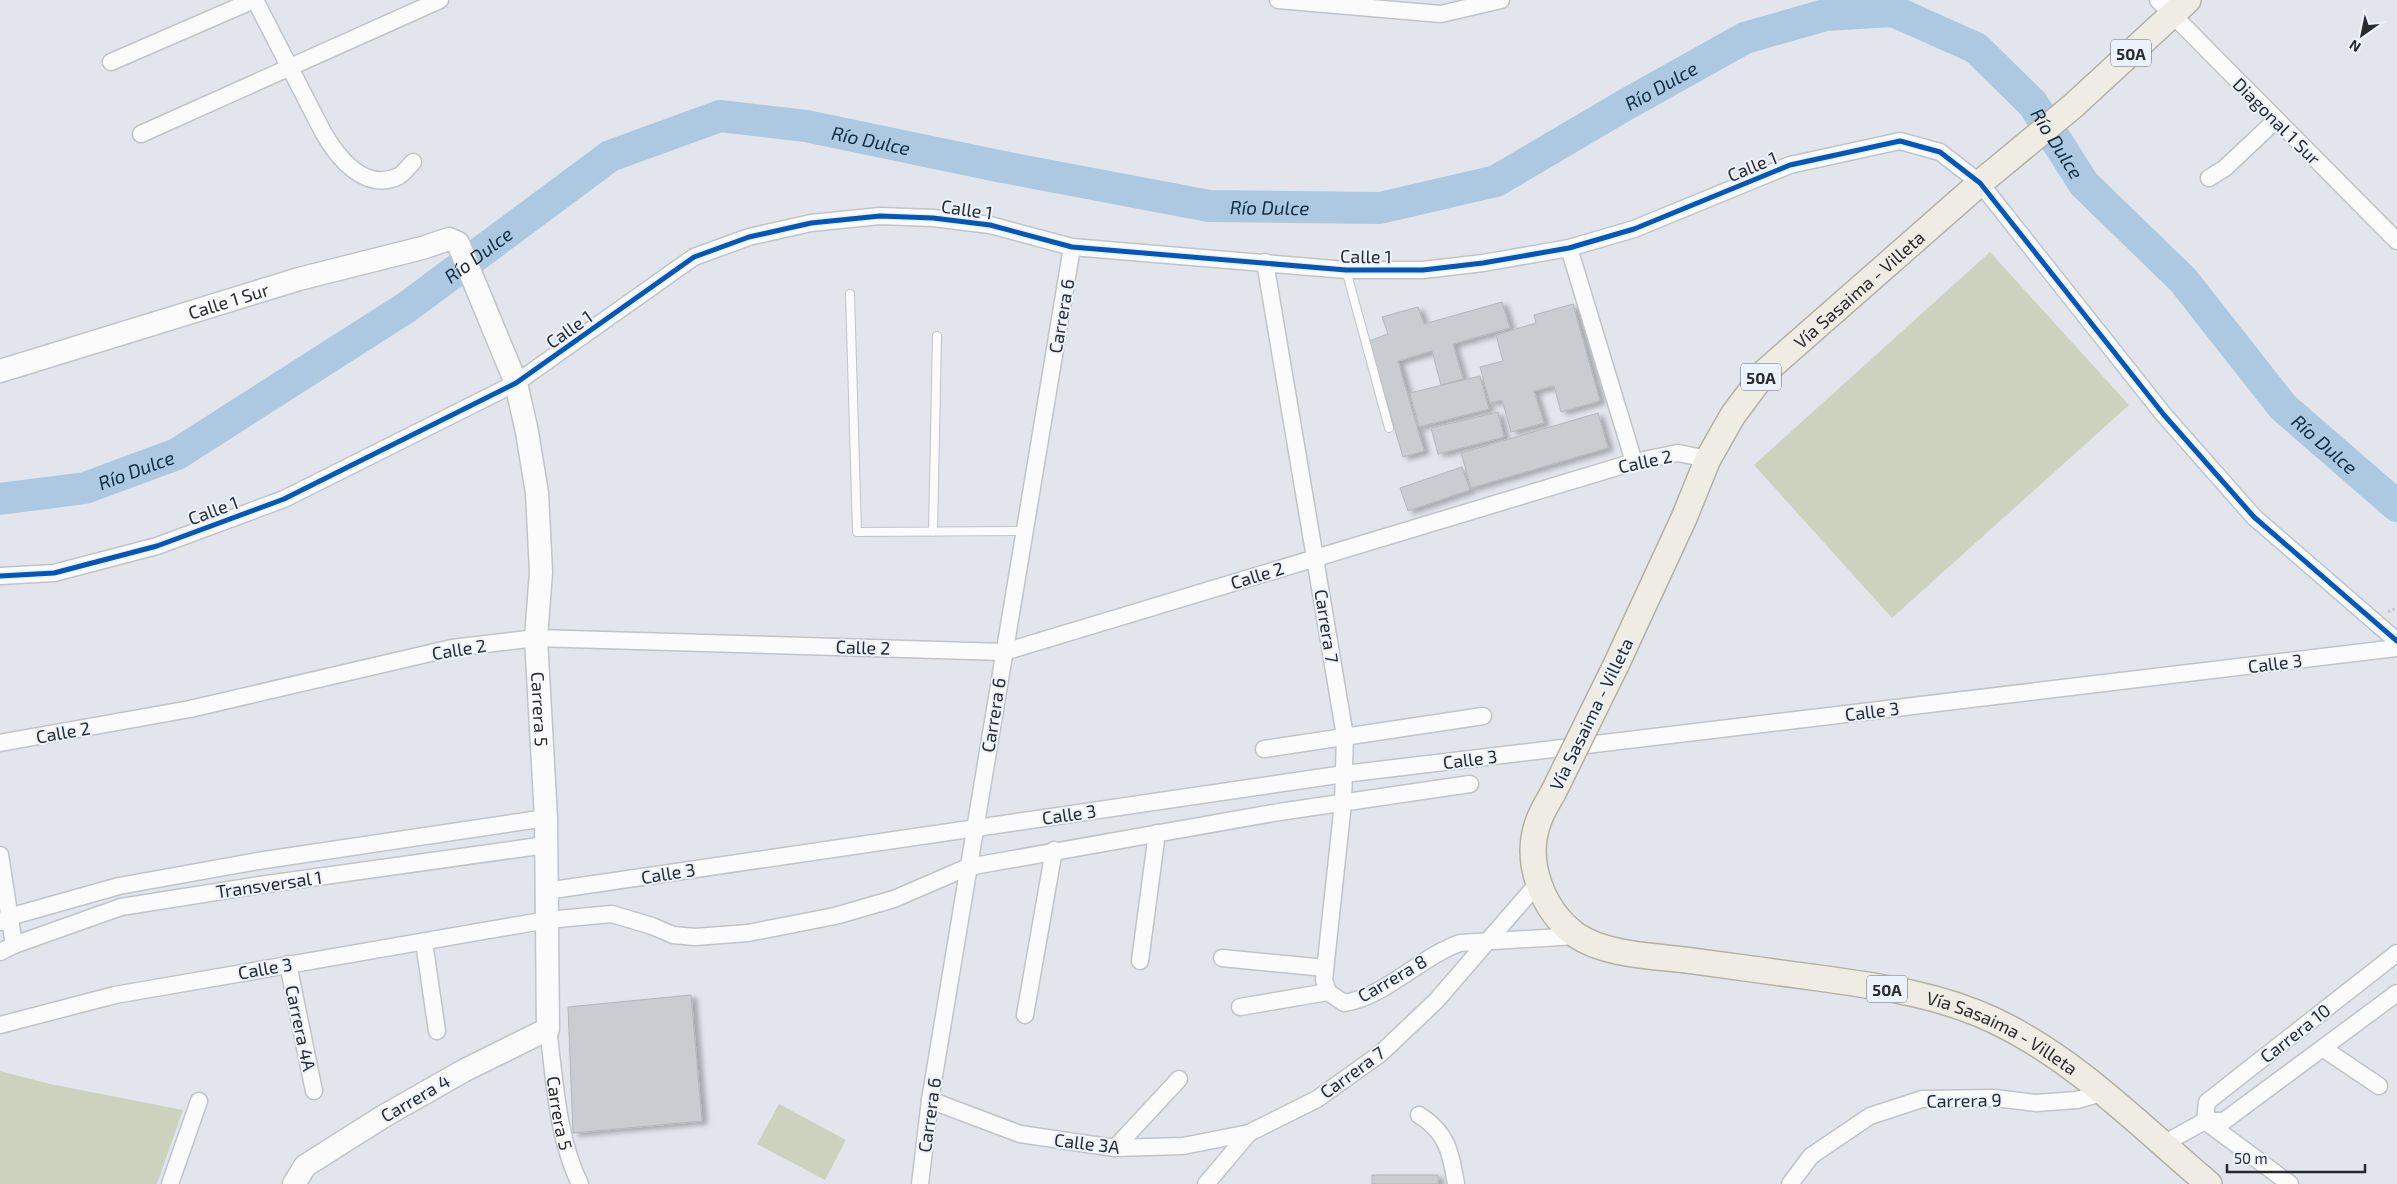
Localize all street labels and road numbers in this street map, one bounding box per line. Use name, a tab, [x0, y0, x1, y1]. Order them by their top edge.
road number: 50A	[2111, 40, 2151, 66]
street label: Diagonal 1 Sur	[2229, 73, 2325, 169]
street label: Calle 1	[1724, 146, 1780, 186]
street label: Calle 1	[940, 195, 994, 223]
street label: Vía Sasaima - Villeta	[1789, 226, 1929, 353]
street label: Calle 1	[1340, 245, 1392, 267]
street label: Carrera 6	[1044, 277, 1078, 355]
street label: Calle 1 Sur	[185, 278, 271, 323]
street label: Calle 1	[542, 305, 596, 353]
road number: 50A	[1741, 364, 1781, 391]
street label: Calle 2	[1616, 445, 1674, 477]
street label: Calle 1	[185, 491, 241, 529]
street label: Calle 2	[1228, 556, 1286, 594]
street label: Carrera 7	[1310, 588, 1344, 664]
street label: Calle 2	[430, 634, 488, 664]
street label: Vía Sasaima - Villeta	[1545, 634, 1637, 794]
street label: Calle 2	[835, 635, 891, 659]
street label: Calle 3	[2247, 649, 2303, 677]
street label: Carrera 5	[527, 671, 553, 747]
street label: Carrera 6	[976, 676, 1010, 754]
street label: Calle 3	[1844, 697, 1900, 725]
street label: Calle 2	[34, 716, 92, 748]
street label: Calle 3	[1442, 745, 1498, 773]
street label: Calle 3	[1040, 799, 1098, 829]
street label: Calle 3	[639, 858, 697, 888]
street label: Transversal 1	[215, 866, 323, 902]
street label: Carrera 8	[1354, 949, 1430, 1007]
street label: Calle 3	[236, 952, 294, 984]
road number: 50A	[1867, 976, 1907, 1002]
street label: Carrera 4A	[281, 983, 321, 1074]
street label: Vía Sasaima - Villeta	[1924, 986, 2082, 1079]
street label: Carrera 10	[2255, 999, 2335, 1067]
street label: Carrera 7	[1315, 1041, 1389, 1103]
street label: Carrera 4	[377, 1069, 453, 1127]
street label: Carrera 5	[543, 1075, 578, 1153]
street label: Carrera 6	[913, 1076, 945, 1154]
street label: Carrera 9	[1926, 1088, 2002, 1112]
street label: Calle 3A	[1053, 1128, 1122, 1158]

